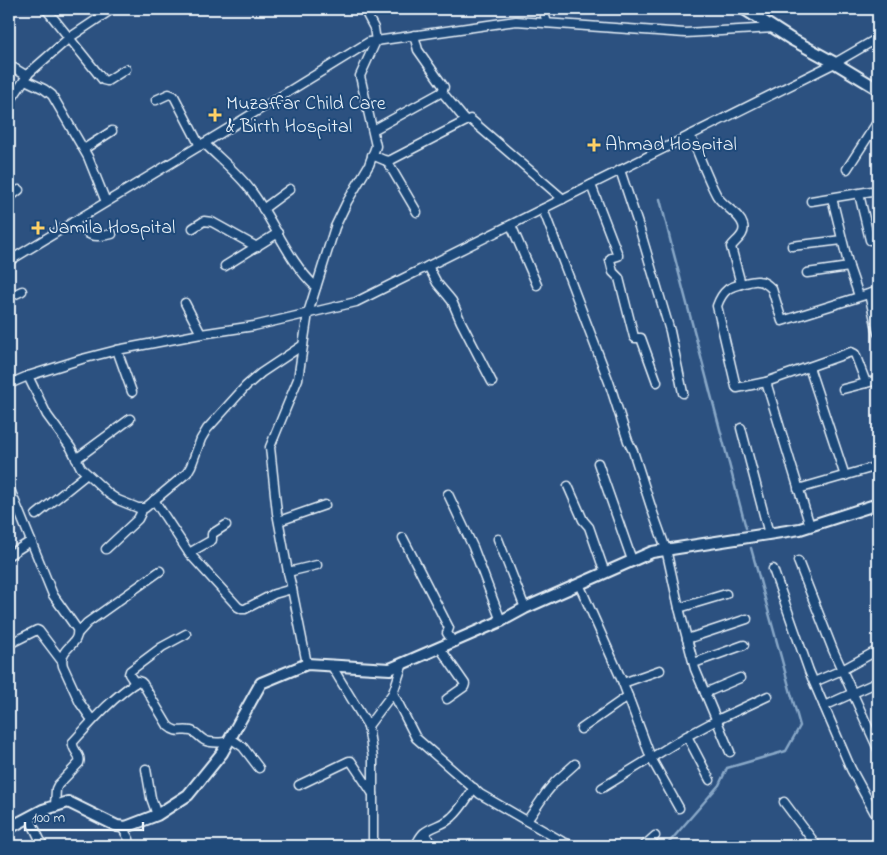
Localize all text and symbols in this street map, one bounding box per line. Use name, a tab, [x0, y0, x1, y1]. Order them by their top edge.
place label: Muzaffar Child Care & Birth Hospital	[226, 90, 386, 142]
marker: Muzaffar Child Care & Birth Hospital	[208, 108, 222, 122]
place label: Ahmad Hospital	[605, 131, 737, 160]
marker: Ahmad Hospital	[587, 138, 601, 152]
place label: Jamila Hospital	[49, 214, 175, 243]
marker: Jamila Hospital	[31, 221, 45, 235]
scale bar	[25, 800, 142, 832]
text: 100 m	[32, 807, 65, 829]

